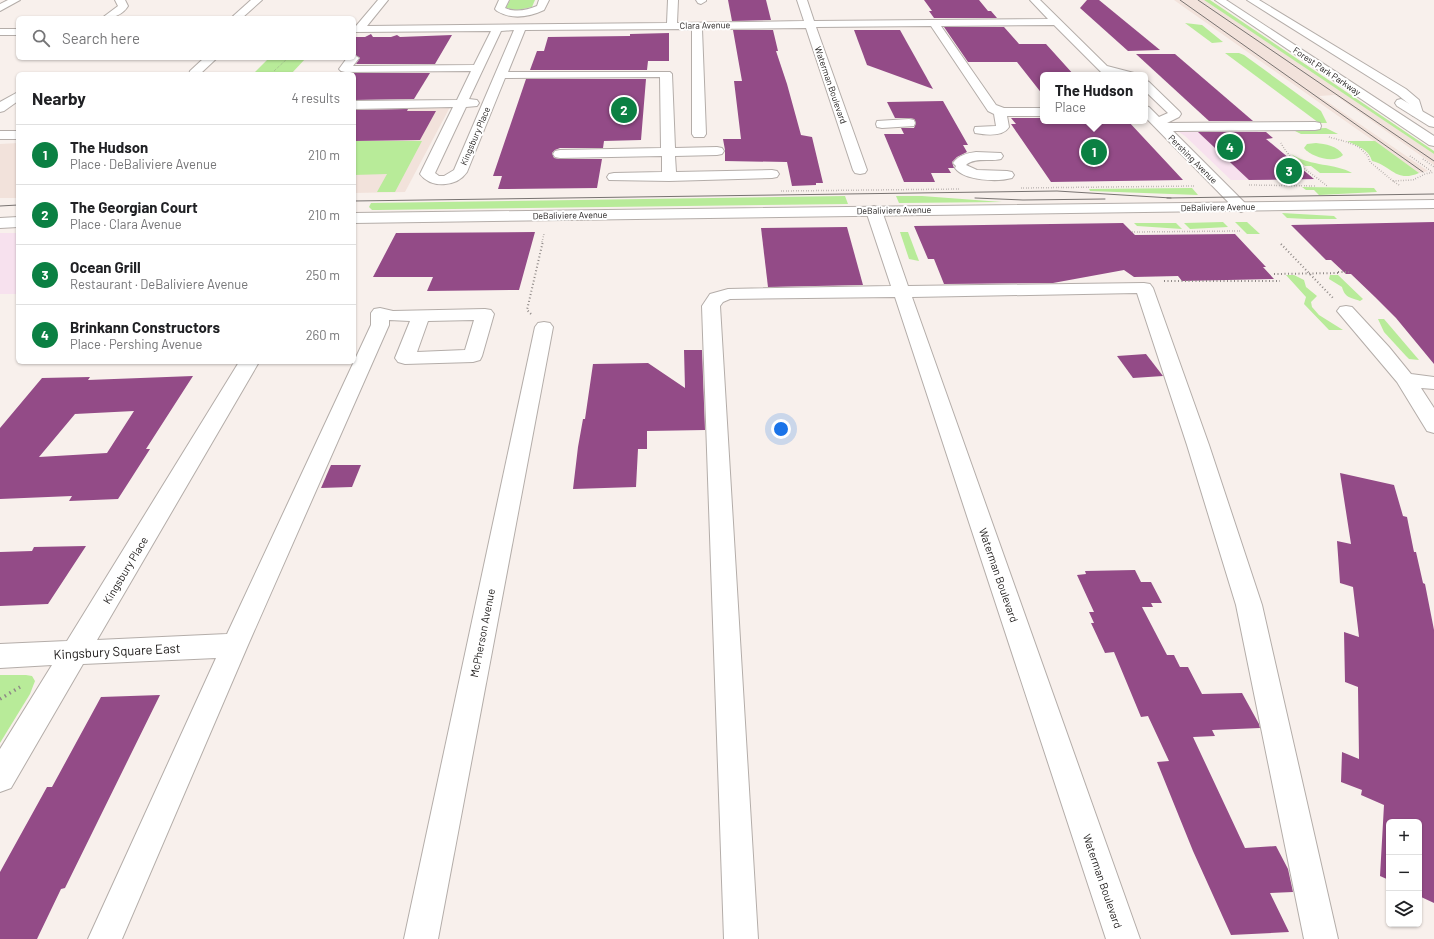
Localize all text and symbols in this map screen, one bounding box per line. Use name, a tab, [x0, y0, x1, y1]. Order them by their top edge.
search box	[16, 16, 356, 60]
street label: Clara Avenue	[680, 19, 730, 31]
icon: search	[30, 27, 52, 49]
text: Search here	[62, 29, 140, 47]
street label: Forest Park Parkway	[1291, 44, 1363, 98]
street label: Waterman Boulevard	[813, 45, 849, 125]
popup	[1040, 72, 1148, 124]
text: The Hudson	[1055, 81, 1133, 99]
text: Nearby	[32, 88, 86, 108]
text: 4 results	[292, 90, 340, 106]
pin: 2	[611, 95, 637, 125]
text: Place	[1055, 99, 1086, 115]
street label: Kingsbury Place	[458, 105, 492, 167]
street label: Pershing Avenue	[1166, 132, 1220, 186]
pin: 4	[1217, 132, 1243, 162]
pin: 1	[1081, 137, 1107, 167]
text: The Hudson	[70, 138, 148, 156]
text: 1	[43, 147, 47, 163]
text: 210 m	[308, 147, 340, 163]
text: Place · DeBaliviere Avenue	[70, 156, 217, 172]
pin: 3	[1276, 156, 1302, 186]
text: The Georgian Court	[70, 198, 198, 216]
street label: DeBaliviere Avenue	[1181, 201, 1256, 213]
street label: DeBaliviere Avenue	[857, 204, 932, 216]
text: 2	[41, 207, 49, 223]
text: 210 m	[308, 207, 340, 223]
street label: DeBaliviere Avenue	[533, 209, 608, 221]
text: Place · Clara Avenue	[70, 216, 182, 232]
text: Ocean Grill	[70, 258, 141, 276]
text: 3	[41, 267, 49, 283]
text: 250 m	[306, 267, 340, 283]
text: Restaurant · DeBaliviere Avenue	[70, 276, 248, 292]
text: Brinkann Constructors	[70, 318, 220, 336]
text: 4	[41, 327, 49, 343]
text: 260 m	[306, 327, 340, 343]
text: Place · Pershing Avenue	[70, 336, 202, 352]
your location	[771, 419, 791, 439]
street label: Waterman Boulevard	[977, 526, 1021, 624]
street label: Kingsbury Place	[100, 534, 150, 606]
street label: McPherson Avenue	[467, 587, 497, 678]
street label: Kingsbury Square East	[53, 640, 181, 662]
map controls	[1386, 819, 1422, 927]
button: +	[1386, 819, 1422, 855]
street label: Waterman Boulevard	[1081, 832, 1125, 930]
button: −	[1386, 855, 1422, 891]
button: layers	[1386, 891, 1422, 927]

